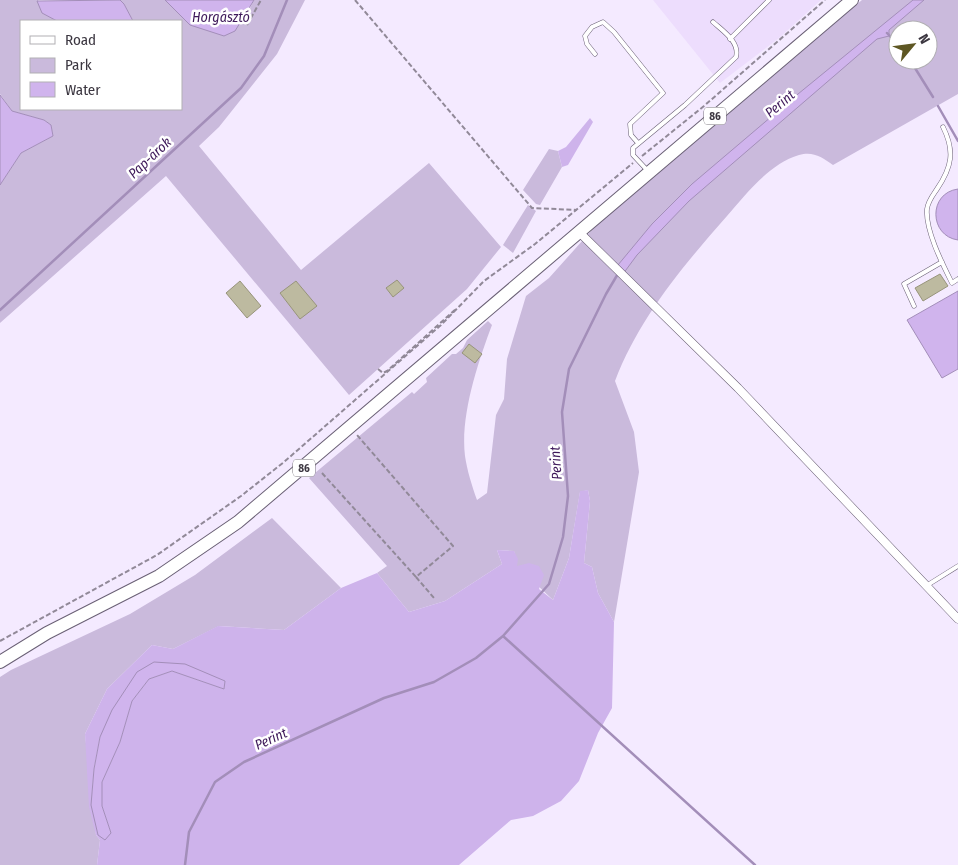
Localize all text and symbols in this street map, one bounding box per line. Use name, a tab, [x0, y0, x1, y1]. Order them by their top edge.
water label: Horgásztó	[192, 9, 250, 26]
legend	[20, 20, 182, 110]
north arrow	[888, 20, 938, 70]
text: Road	[65, 31, 96, 49]
text: N	[914, 31, 933, 47]
text: Park	[65, 56, 92, 74]
text: Water	[65, 81, 101, 99]
water label: Perint	[762, 86, 799, 121]
road number: 86	[704, 108, 726, 124]
water label: Pap-árok	[125, 134, 175, 182]
water label: Perint	[546, 445, 566, 480]
road number: 86	[293, 459, 315, 476]
water label: Perint	[252, 724, 290, 754]

